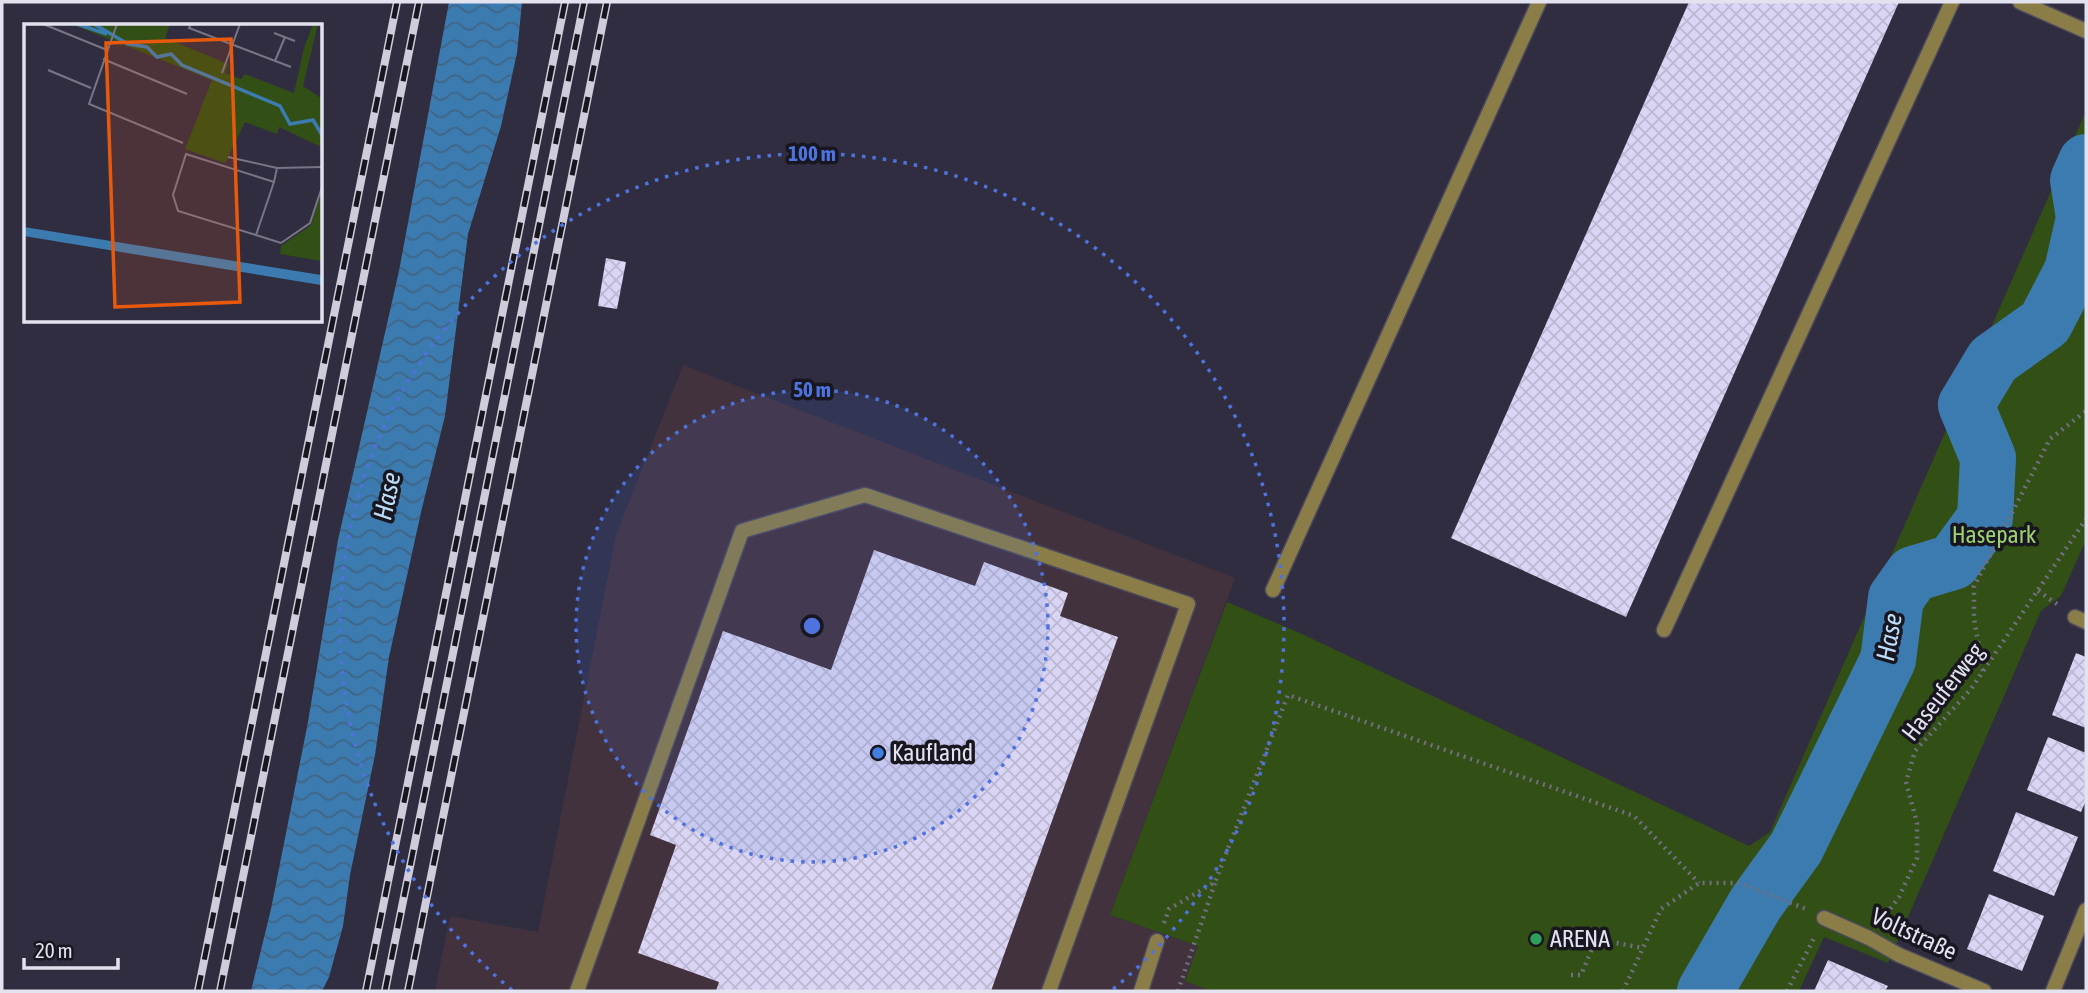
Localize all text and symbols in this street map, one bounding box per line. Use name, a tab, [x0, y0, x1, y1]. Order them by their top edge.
inset map	[24, 24, 322, 322]
text: 100 m	[788, 141, 836, 165]
text: 50 m	[793, 377, 831, 401]
water label: Hase	[367, 469, 407, 523]
park label: Hasepark	[1952, 521, 2037, 548]
water label: Hase	[1870, 611, 1908, 663]
centre of rings	[800, 614, 824, 638]
street label: Haseuferweg	[1896, 637, 1989, 746]
place label: Kaufland	[892, 739, 973, 766]
marker: Kaufland	[870, 745, 886, 761]
street label: Voltstraße	[1867, 902, 1961, 965]
place label: ARENA	[1550, 925, 1610, 952]
scale bar	[24, 926, 119, 970]
marker: ARENA	[1528, 931, 1544, 947]
text: 20 m	[35, 938, 73, 962]

